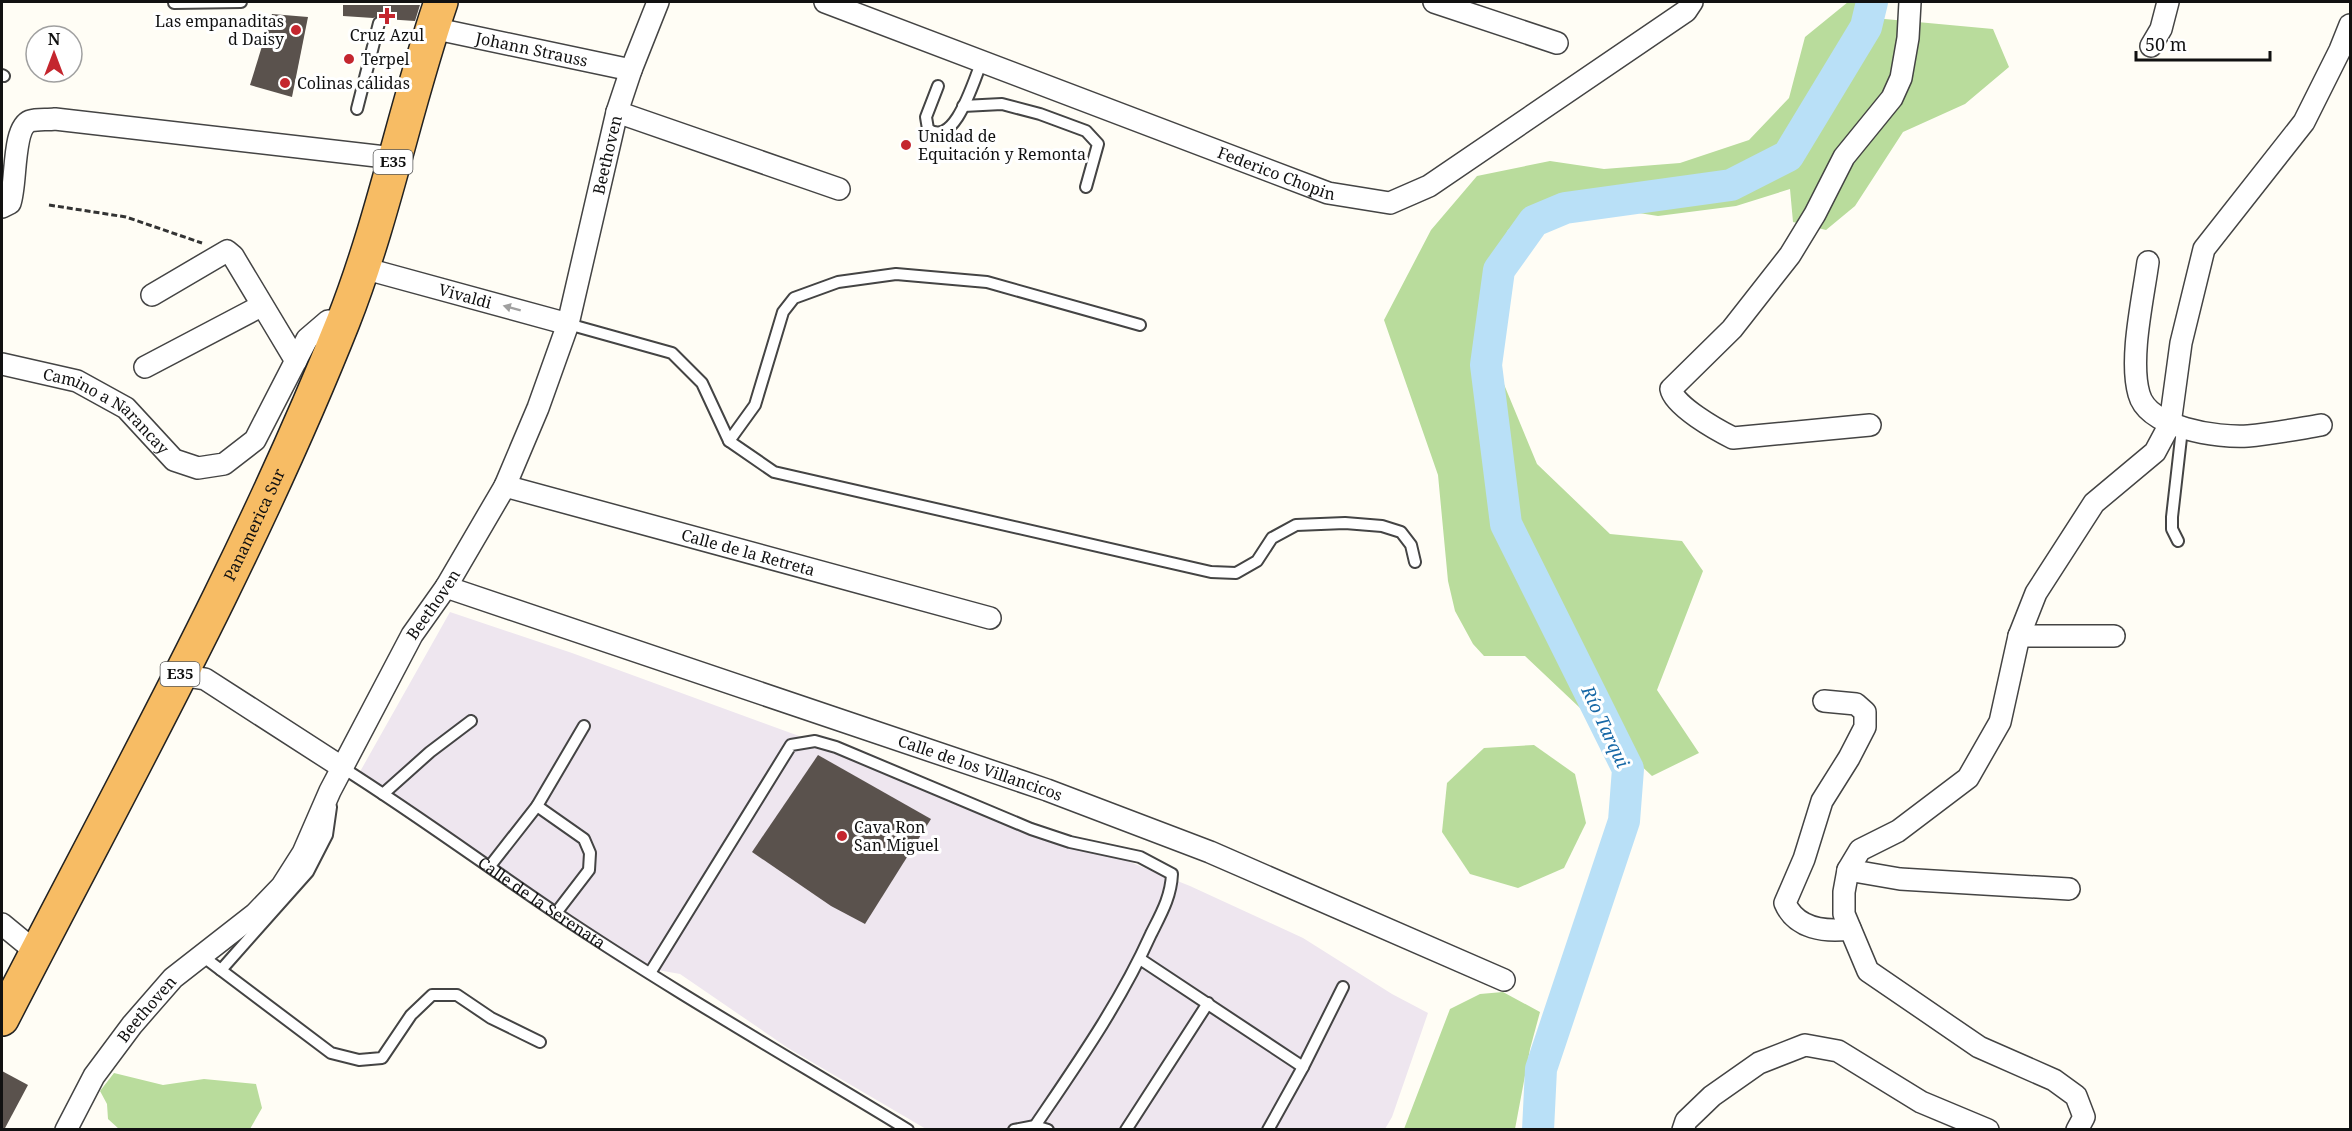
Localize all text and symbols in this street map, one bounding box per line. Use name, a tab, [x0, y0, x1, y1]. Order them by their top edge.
marker: Cruz Azul	[380, 9, 394, 23]
place label: Las empanaditas d Daisy	[155, 10, 285, 50]
marker: Las empanaditas d Daisy	[289, 23, 303, 37]
north arrow	[24, 24, 84, 84]
place label: Cruz Azul	[350, 24, 424, 46]
scale bar	[2136, 24, 2270, 62]
street label: Johann Strauss	[473, 26, 590, 72]
text: N	[48, 28, 61, 50]
text: 50 m	[2145, 32, 2187, 56]
place label: Terpel	[361, 48, 409, 70]
marker: Terpel	[342, 52, 356, 66]
place label: Colinas cálidas	[297, 72, 410, 94]
marker: Colinas cálidas	[278, 76, 292, 90]
street label: Beethoven	[587, 113, 627, 197]
place label: Unidad de Equitación y Remonta	[918, 125, 1086, 165]
marker: Unidad de Equitación y Remonta	[899, 138, 913, 152]
street label: Federico Chopin	[1215, 141, 1337, 205]
road number: E35	[374, 150, 412, 174]
street label: Vivaldi	[436, 278, 494, 314]
one-way arrow	[503, 303, 521, 313]
street label: Camino a Narancay	[41, 363, 175, 459]
street label: Panamerica Sur	[218, 464, 290, 584]
street label: Calle de la Retreta	[679, 523, 817, 581]
street label: Beethoven	[401, 565, 465, 644]
road number: E35	[160, 662, 200, 686]
water label: Río Tarqui	[1576, 681, 1636, 772]
street label: Calle de los Villancicos	[895, 730, 1066, 806]
place label: Cava Ron San Miguel	[854, 816, 939, 856]
marker: Cava Ron San Miguel	[835, 829, 849, 843]
street label: Calle de la Serenata	[474, 851, 610, 954]
street label: Beethoven	[112, 971, 181, 1047]

